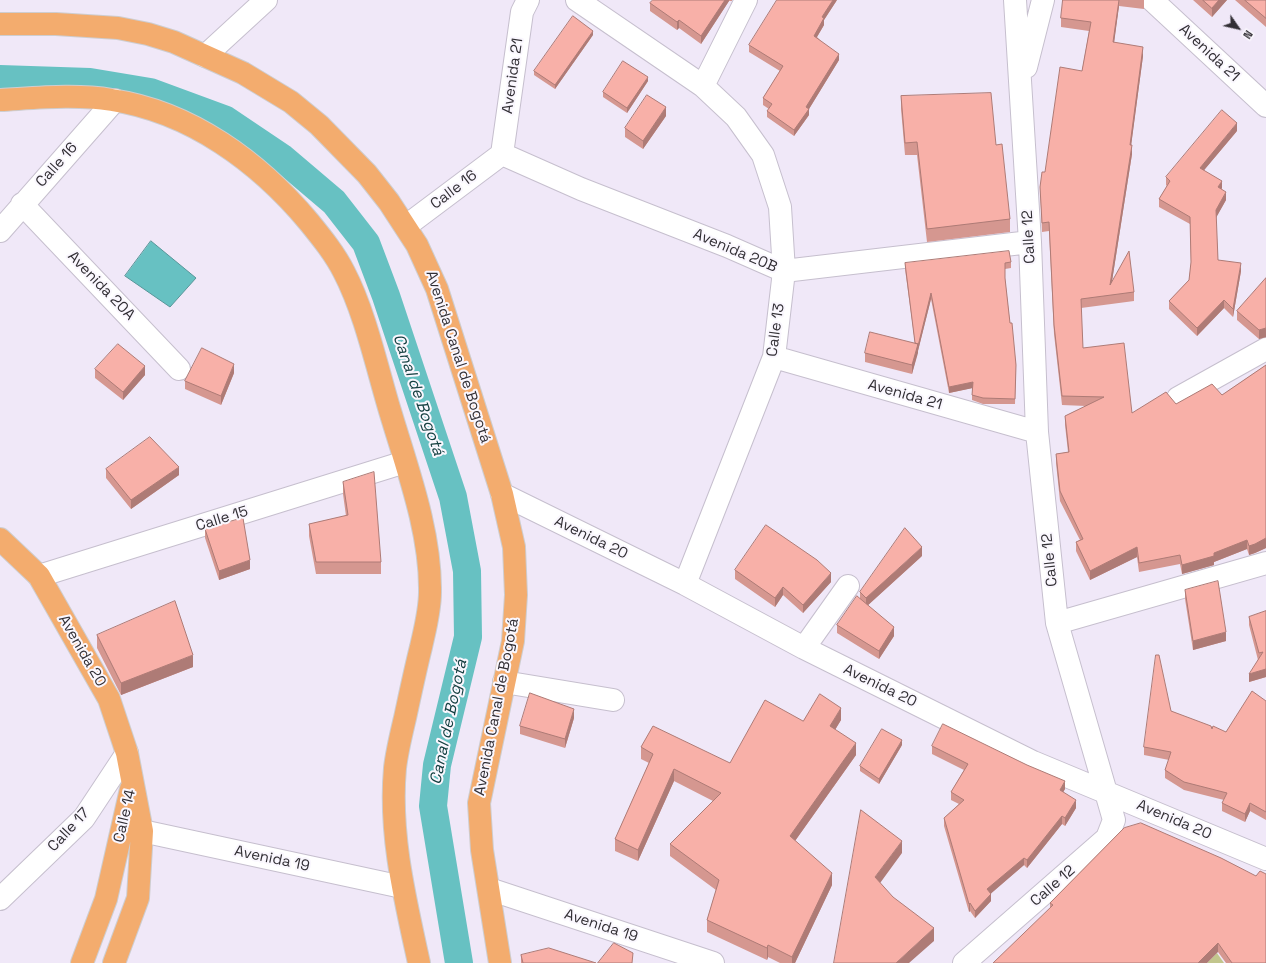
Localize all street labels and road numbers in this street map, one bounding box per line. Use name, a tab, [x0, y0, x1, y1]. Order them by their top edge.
street label: Avenida 21	[1175, 20, 1243, 86]
street label: Avenida 21	[499, 37, 527, 115]
street label: Calle 16	[32, 139, 82, 191]
street label: Calle 16	[427, 167, 481, 213]
street label: Calle 12	[1019, 210, 1039, 264]
street label: Avenida 20B	[690, 225, 780, 277]
street label: Avenida 20A	[64, 248, 138, 324]
street label: Avenida Canal de Bogotá	[422, 269, 494, 445]
street label: Calle 13	[763, 302, 789, 358]
street label: Avenida 21	[866, 376, 944, 414]
street label: Calle 15	[194, 503, 250, 535]
street label: Avenida 20	[551, 512, 631, 564]
street label: Calle 12	[1038, 532, 1062, 588]
street label: Avenida 20	[54, 612, 110, 690]
street label: Avenida Canal de Bogotá	[471, 617, 523, 797]
street label: Avenida 20	[840, 660, 920, 712]
street label: Calle 14	[110, 788, 140, 844]
street label: Avenida 20	[1134, 796, 1214, 844]
street label: Calle 17	[44, 804, 94, 856]
street label: Avenida 19	[233, 842, 311, 876]
street label: Calle 12	[1027, 862, 1079, 910]
street label: Avenida 19	[562, 906, 640, 946]

